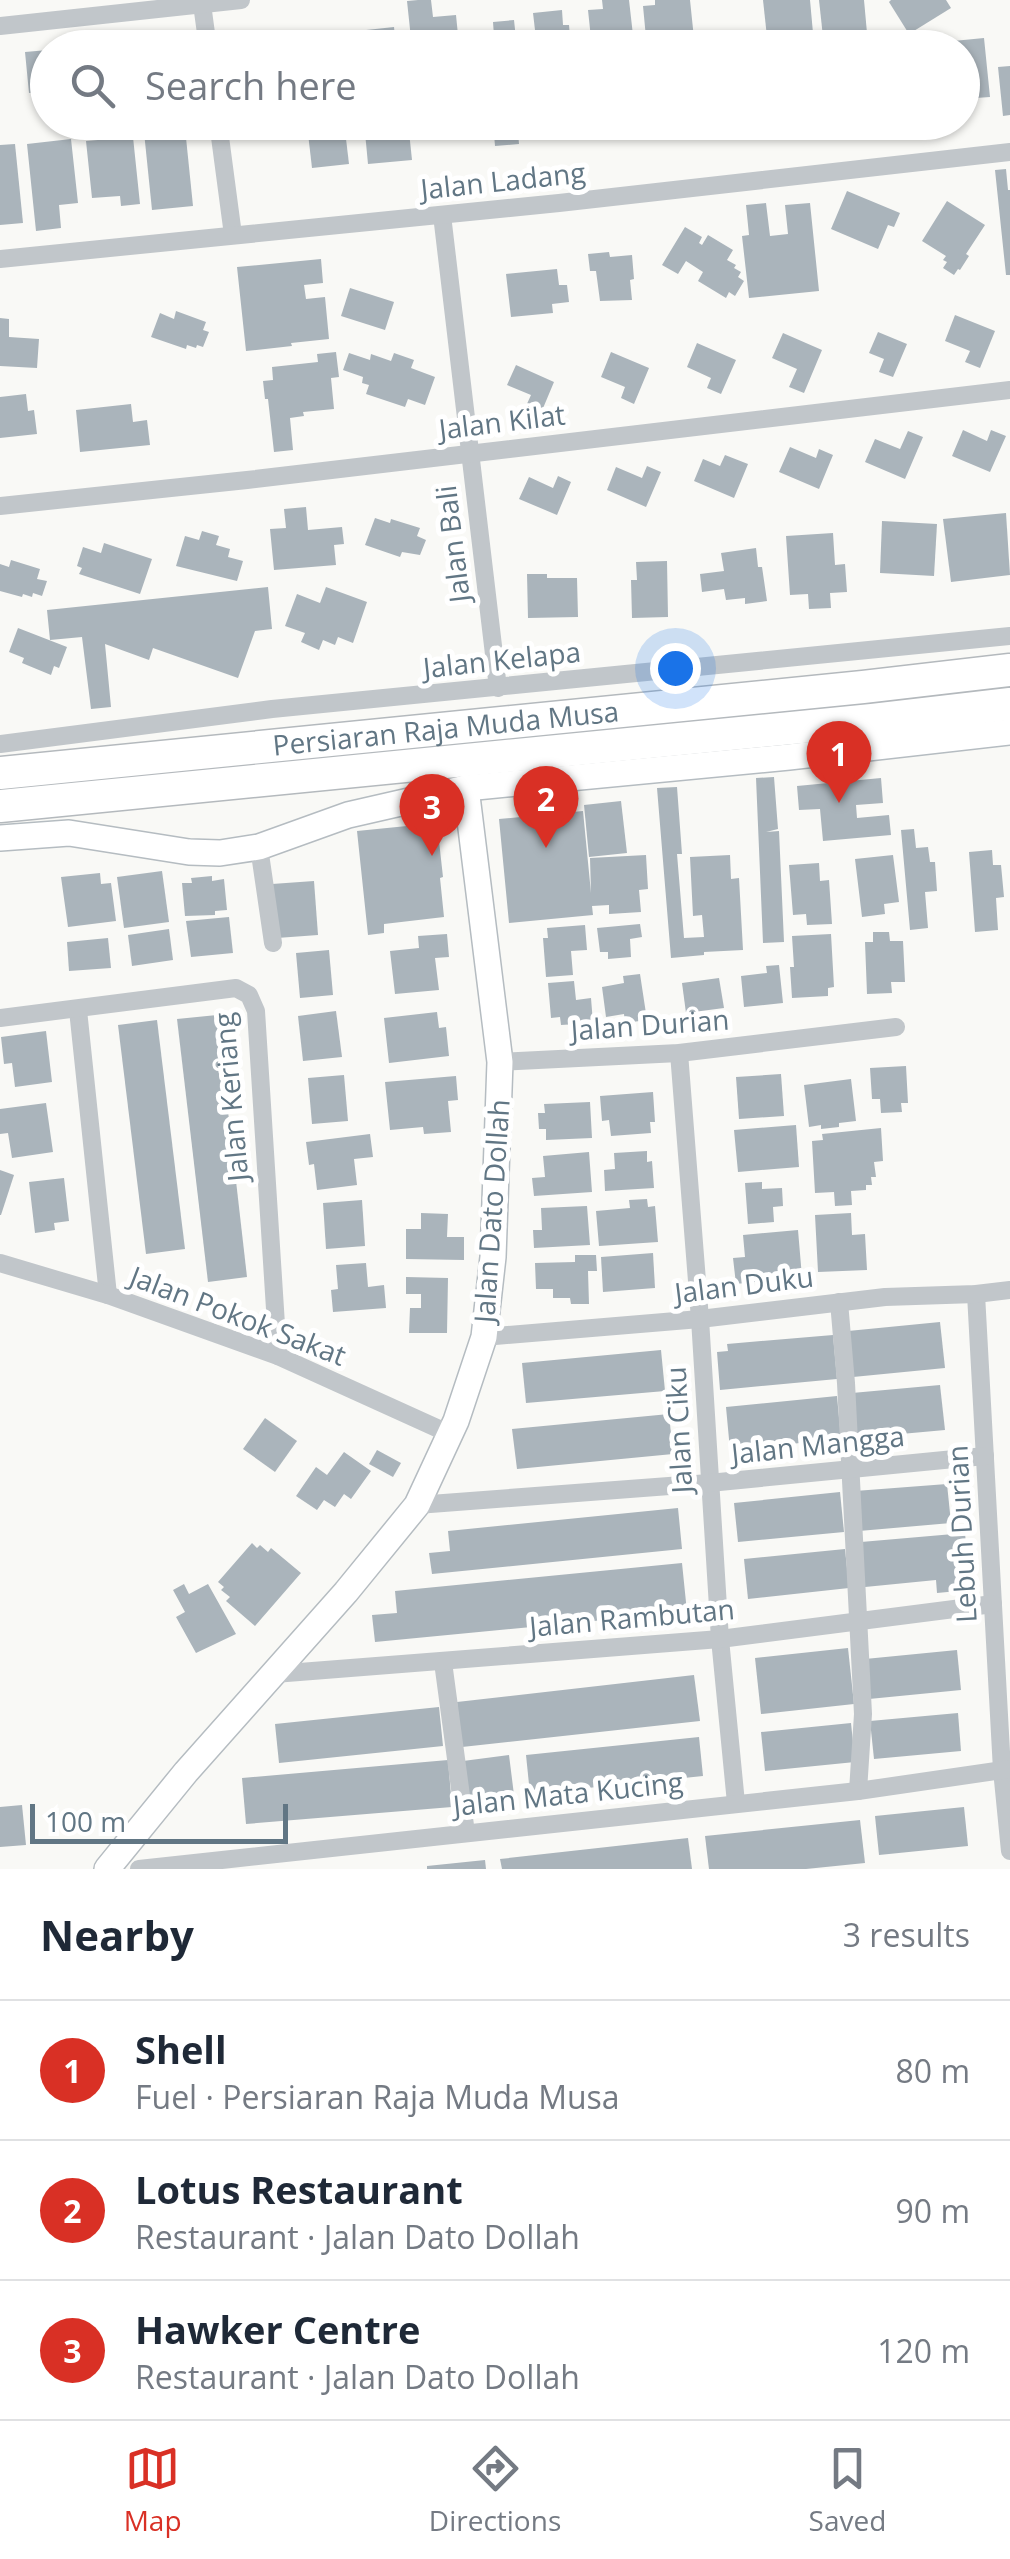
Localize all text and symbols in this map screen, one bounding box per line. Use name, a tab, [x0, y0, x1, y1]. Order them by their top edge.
search box	[30, 30, 980, 140]
icon: search	[65, 58, 120, 113]
text: Search here	[145, 59, 357, 111]
street label: Jalan Ladang	[416, 152, 587, 208]
street label: Jalan Kilat	[434, 394, 567, 448]
street label: Jalan Bali	[426, 483, 478, 608]
street label: Jalan Kelapa	[418, 632, 583, 686]
your location	[650, 643, 701, 694]
street label: Persiaran Raja Muda Musa	[271, 691, 621, 764]
pin: 1	[806, 720, 872, 803]
pin: 2	[514, 766, 578, 848]
pin: 3	[400, 774, 464, 856]
street label: Jalan Durian	[566, 1000, 731, 1049]
street label: Jalan Keriang	[204, 1011, 257, 1186]
street label: Jalan Dato Dollah	[464, 1098, 518, 1327]
street label: Jalan Pokok Sakat	[122, 1255, 352, 1374]
street label: Jalan Duku	[669, 1257, 815, 1312]
street label: Jalan Ciku	[656, 1366, 700, 1497]
street label: Jalan Mangga	[726, 1416, 906, 1472]
street label: Lebuh Durian	[937, 1444, 985, 1624]
street label: Jalan Rambutan	[525, 1589, 736, 1645]
street label: Jalan Mata Kucing	[448, 1762, 685, 1824]
scale bar	[30, 1799, 288, 1844]
text: 100 m	[45, 1802, 126, 1840]
text: Nearby	[40, 1906, 194, 1963]
text: 3 results	[843, 1913, 970, 1956]
text: Shell	[135, 2023, 227, 2075]
text: 1	[63, 2049, 82, 2092]
text: 80 m	[895, 2049, 970, 2092]
text: Fuel · Persiaran Raja Muda Musa	[135, 2075, 620, 2118]
text: Lotus Restaurant	[135, 2163, 463, 2215]
text: 2	[63, 2189, 82, 2232]
text: 90 m	[895, 2189, 970, 2232]
text: Restaurant · Jalan Dato Dollah	[135, 2215, 580, 2258]
text: Hawker Centre	[135, 2303, 421, 2355]
text: 3	[63, 2329, 82, 2372]
text: 120 m	[877, 2329, 970, 2372]
text: Restaurant · Jalan Dato Dollah	[135, 2355, 580, 2398]
tab: Map	[124, 2441, 182, 2539]
tab: Directions	[429, 2441, 561, 2539]
tab: Saved	[809, 2441, 886, 2539]

